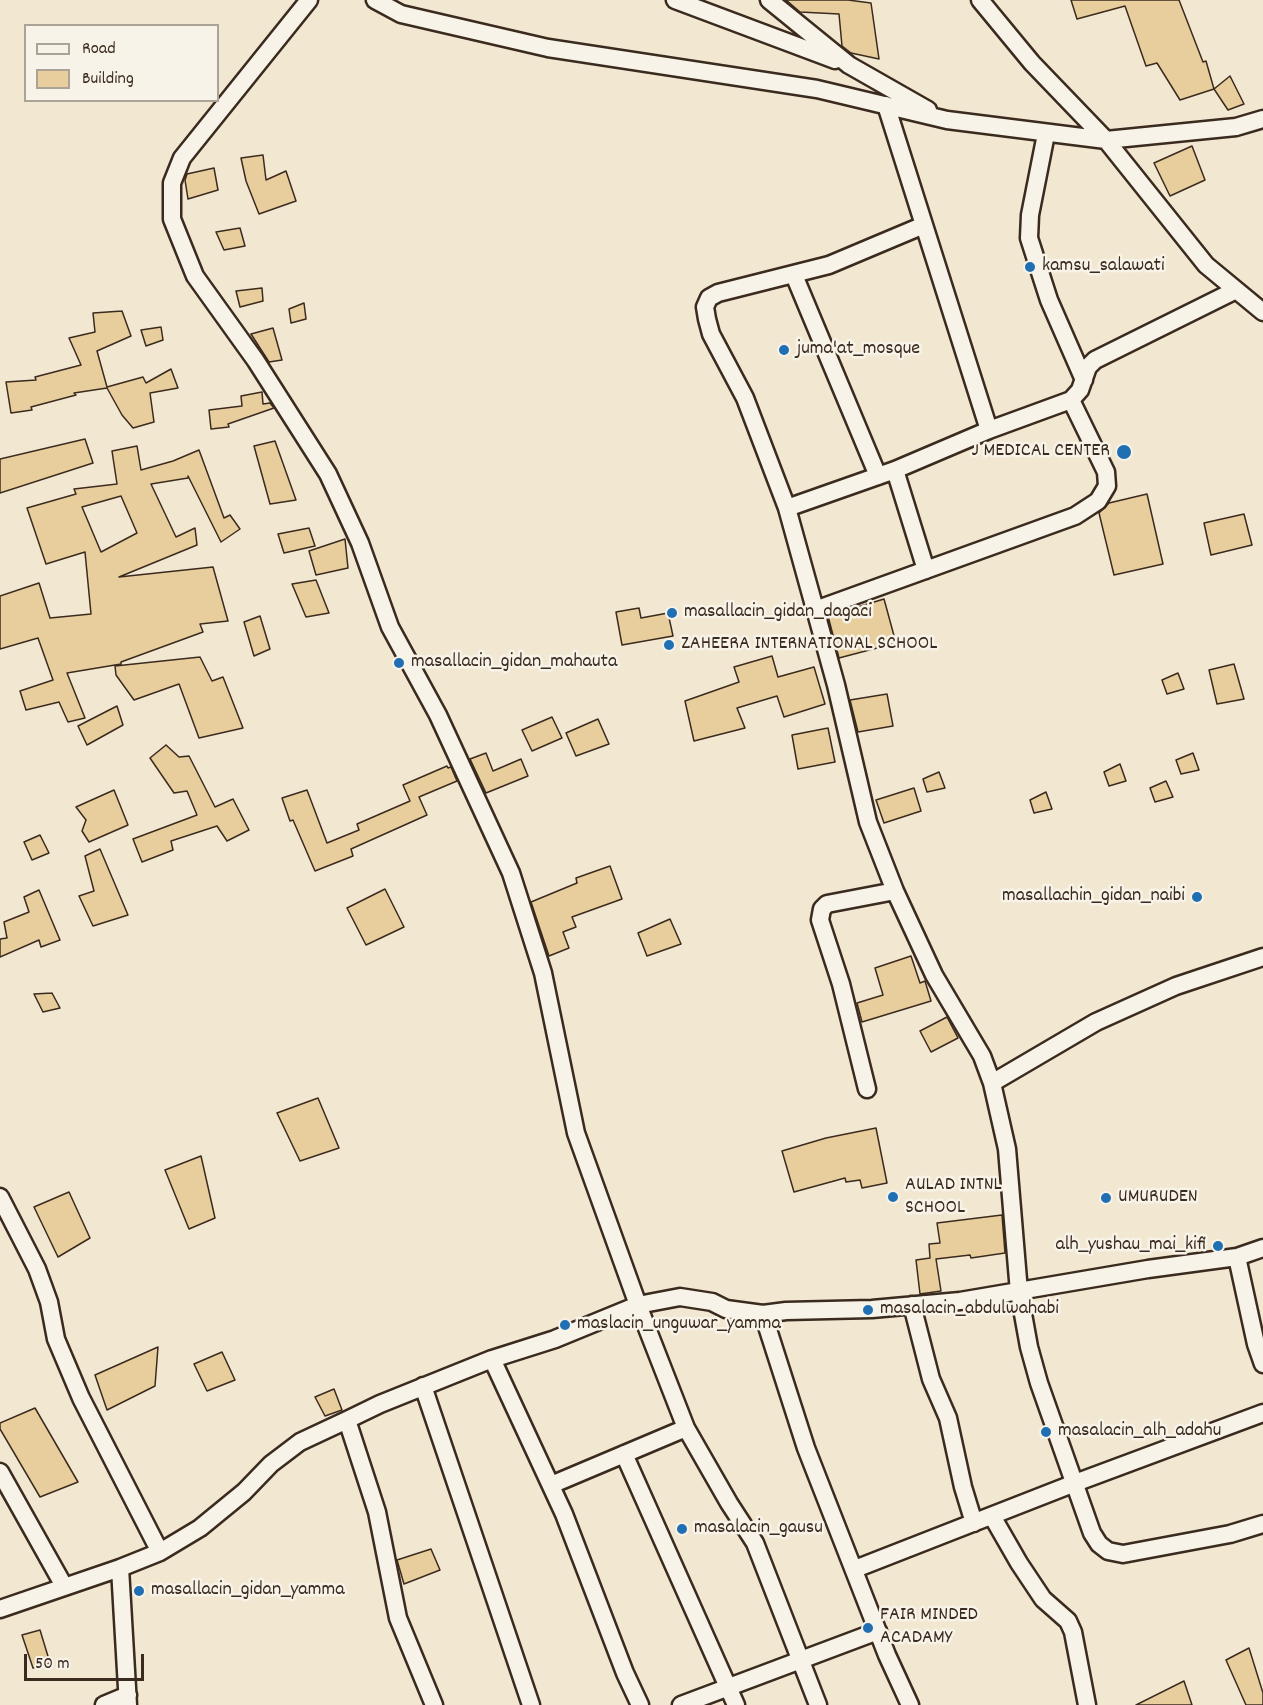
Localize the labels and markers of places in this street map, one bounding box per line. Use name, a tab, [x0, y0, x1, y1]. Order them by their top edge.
place label: kamsu_salawati	[1042, 255, 1165, 279]
marker: kamsu_salawati	[1023, 260, 1037, 274]
place label: juma'at_mosque	[796, 338, 920, 362]
marker: juma'at_mosque	[777, 343, 791, 357]
place label: J MEDICAL CENTER	[972, 440, 1110, 464]
marker: J MEDICAL CENTER	[1115, 443, 1133, 461]
place label: masallacin_gidan_dagaci	[684, 601, 872, 625]
marker: masallacin_gidan_dagaci	[665, 606, 679, 620]
place label: ZAHEERA INTERNATIONAL SCHOOL	[681, 633, 937, 657]
marker: ZAHEERA INTERNATIONAL SCHOOL	[662, 638, 676, 652]
place label: masallacin_gidan_mahauta	[411, 651, 617, 675]
marker: masallacin_gidan_mahauta	[392, 656, 406, 670]
place label: masallachin_gidan_naibi	[1002, 885, 1185, 909]
marker: masallachin_gidan_naibi	[1190, 890, 1204, 904]
place label: AULAD INTNL SCHOOL	[905, 1174, 1002, 1221]
place label: UMURUDEN	[1118, 1186, 1198, 1210]
marker: AULAD INTNL SCHOOL	[886, 1190, 900, 1204]
marker: UMURUDEN	[1099, 1191, 1113, 1205]
place label: alh_yushau_mai_kifi	[1055, 1234, 1206, 1258]
marker: alh_yushau_mai_kifi	[1211, 1239, 1225, 1253]
place label: masalacin_abdulwahabi	[880, 1298, 1059, 1322]
marker: masalacin_abdulwahabi	[861, 1303, 875, 1317]
place label: maslacin_unguwar_yamma	[577, 1313, 781, 1337]
marker: maslacin_unguwar_yamma	[558, 1318, 572, 1332]
place label: masalacin_alh_adahu	[1058, 1420, 1221, 1444]
marker: masalacin_alh_adahu	[1039, 1425, 1053, 1439]
place label: masalacin_gausu	[694, 1517, 823, 1541]
marker: masalacin_gausu	[675, 1522, 689, 1536]
place label: masallacin_gidan_yamma	[151, 1579, 345, 1603]
marker: masallacin_gidan_yamma	[132, 1584, 146, 1598]
place label: FAIR MINDED ACADAMY	[880, 1604, 978, 1651]
marker: FAIR MINDED ACADAMY	[861, 1621, 875, 1635]

